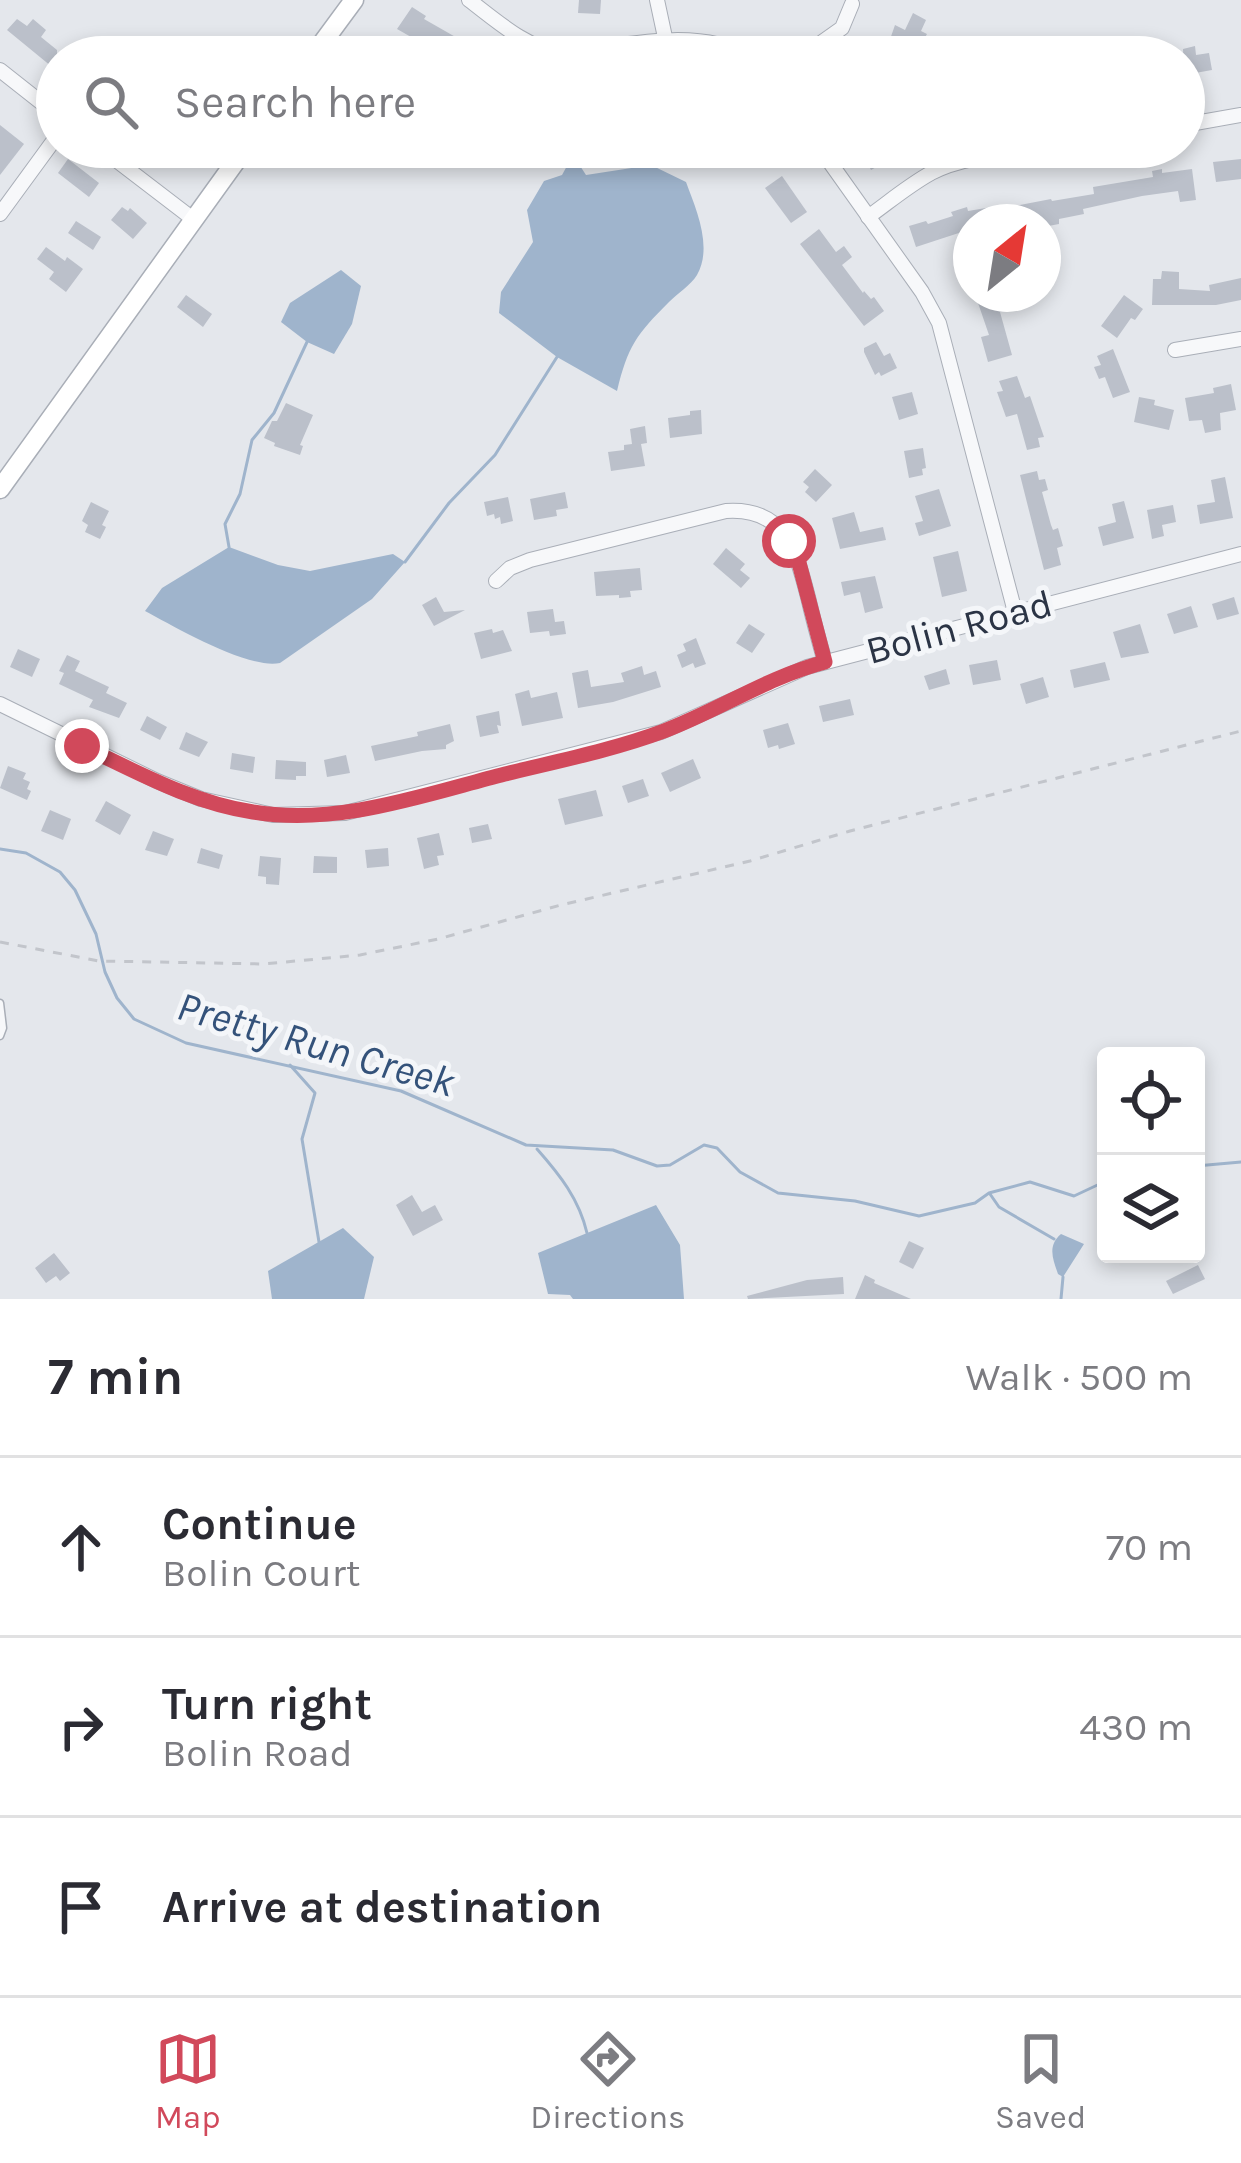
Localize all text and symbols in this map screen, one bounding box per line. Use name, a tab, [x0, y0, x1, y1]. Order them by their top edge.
search box	[36, 36, 1205, 168]
icon: search	[78, 69, 144, 135]
text: Search here	[174, 76, 416, 128]
north arrow	[953, 204, 1061, 312]
route start	[762, 514, 816, 568]
street label: Bolin Road	[861, 580, 1057, 674]
route end	[55, 719, 109, 773]
water label: Pretty Run Creek	[172, 981, 461, 1108]
map controls	[1097, 1047, 1205, 1263]
button: locate	[1097, 1047, 1205, 1155]
button: layers	[1097, 1155, 1205, 1263]
text: 7 min	[48, 1347, 183, 1407]
text: Walk · 500 m	[965, 1354, 1193, 1400]
text: Continue	[162, 1498, 357, 1550]
icon: ahead	[48, 1514, 114, 1580]
text: 70 m	[1106, 1524, 1193, 1570]
text: Bolin Court	[162, 1550, 361, 1596]
text: Turn right	[162, 1678, 372, 1730]
icon: right	[48, 1694, 114, 1760]
text: 430 m	[1079, 1704, 1193, 1750]
text: Bolin Road	[162, 1730, 353, 1776]
icon: arrive	[48, 1874, 114, 1940]
text: Arrive at destination	[162, 1881, 602, 1933]
tab: Map	[155, 2026, 221, 2136]
tab: Directions	[530, 2026, 685, 2136]
tab: Saved	[995, 2026, 1086, 2136]

